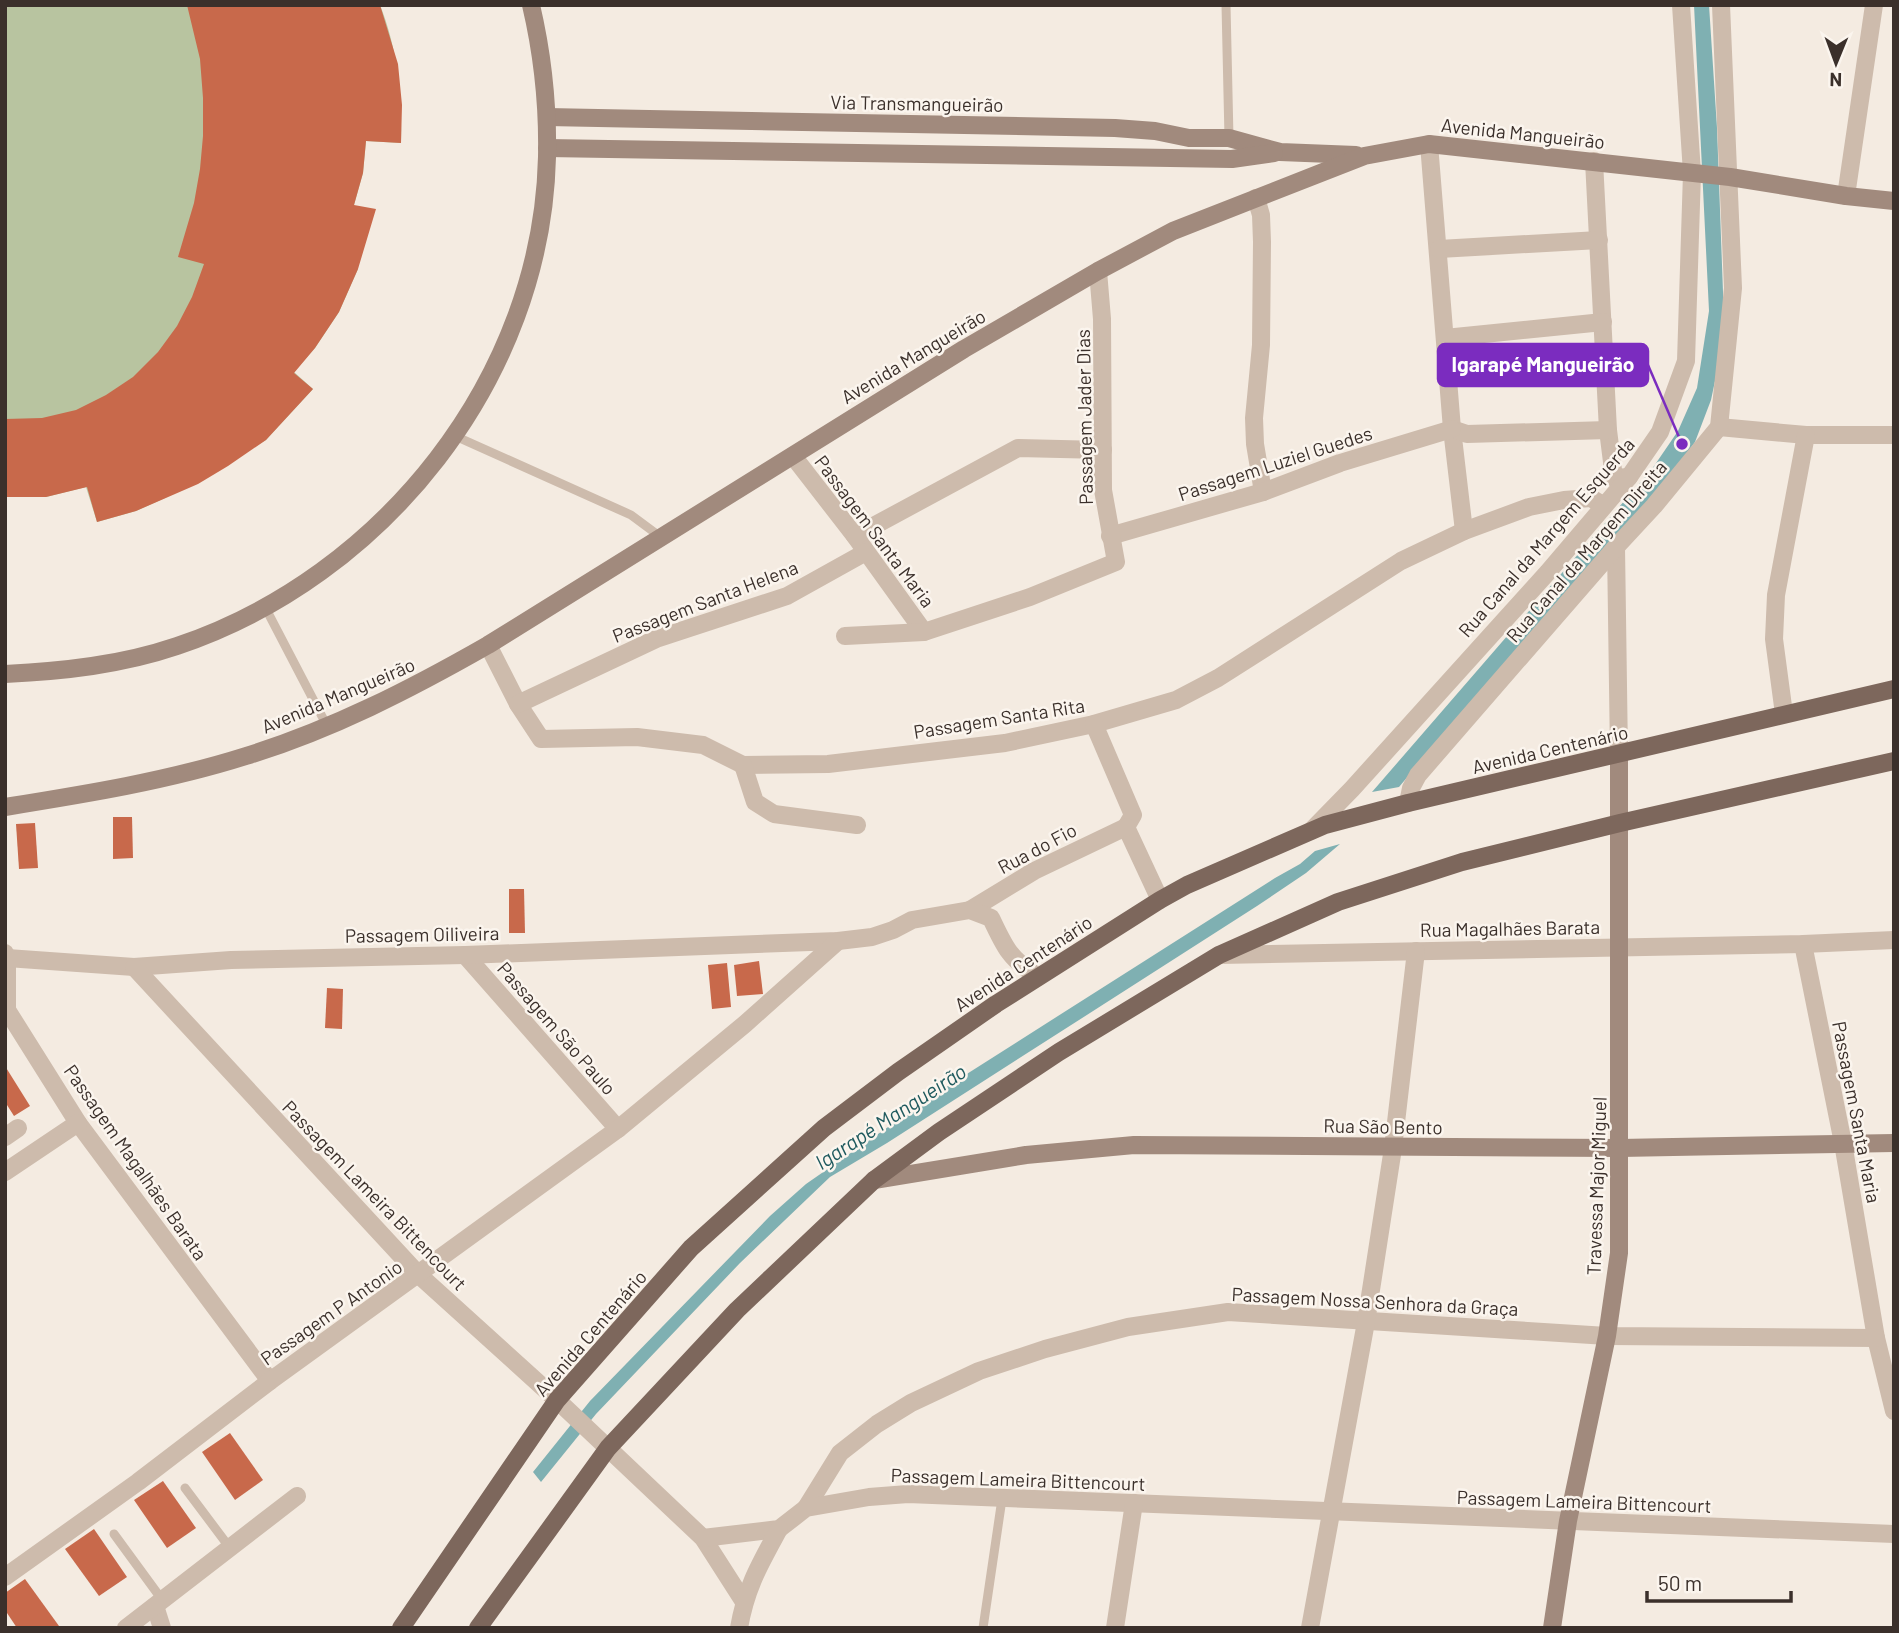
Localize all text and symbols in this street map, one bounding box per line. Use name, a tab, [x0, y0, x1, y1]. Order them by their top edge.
north arrow	[1801, 28, 1871, 98]
text: N	[1829, 69, 1842, 92]
street label: Via Transmangueirão	[830, 90, 1004, 116]
street label: Avenida Mangueirão	[1440, 113, 1606, 153]
street label: Avenida Mangueirão	[837, 304, 989, 408]
street label: Passagem Jader Dias	[1071, 329, 1097, 505]
callout: Igarapé Mangueirão	[1438, 344, 1648, 386]
text: Igarapé Mangueirão	[1452, 351, 1634, 376]
street label: Passagem Luziel Guedes	[1175, 421, 1375, 505]
street label: Rua Canal da Margem Esquerda	[1453, 433, 1639, 641]
street label: Passagem Santa Maria	[810, 450, 940, 612]
street label: Rua Canal da Margem Direita	[1501, 455, 1671, 647]
street label: Passagem Santa Helena	[609, 555, 801, 647]
street label: Avenida Mangueirão	[258, 652, 418, 738]
street label: Passagem Santa Rita	[912, 693, 1086, 743]
street label: Avenida Centenário	[1470, 720, 1630, 778]
street label: Rua do Fio	[994, 818, 1080, 878]
street label: Avenida Centenário	[950, 910, 1096, 1016]
street label: Rua Magalhães Barata	[1420, 915, 1600, 941]
street label: Passagem Oiliveira	[345, 921, 499, 947]
street label: Passagem São Paulo	[493, 957, 621, 1099]
street label: Passagem Santa Maria	[1828, 1019, 1886, 1205]
water label: Igarapé Mangueirão	[810, 1058, 970, 1174]
street label: Passagem Magalhães Barata	[60, 1060, 212, 1264]
street label: Passagem Lameira Bittencourt	[278, 1095, 472, 1295]
street label: Travessa Major Miguel	[1581, 1096, 1611, 1276]
street label: Rua São Bento	[1323, 1113, 1443, 1139]
street label: Passagem P Antonio	[256, 1254, 406, 1370]
street label: Avenida Centenário	[529, 1265, 651, 1401]
street label: Passagem Nossa Senhora da Graça	[1231, 1282, 1519, 1320]
street label: Passagem Lameira Bittencourt	[890, 1463, 1146, 1495]
street label: Passagem Lameira Bittencourt	[1456, 1485, 1712, 1517]
scale bar	[1647, 1560, 1790, 1604]
text: 50 m	[1658, 1570, 1702, 1595]

